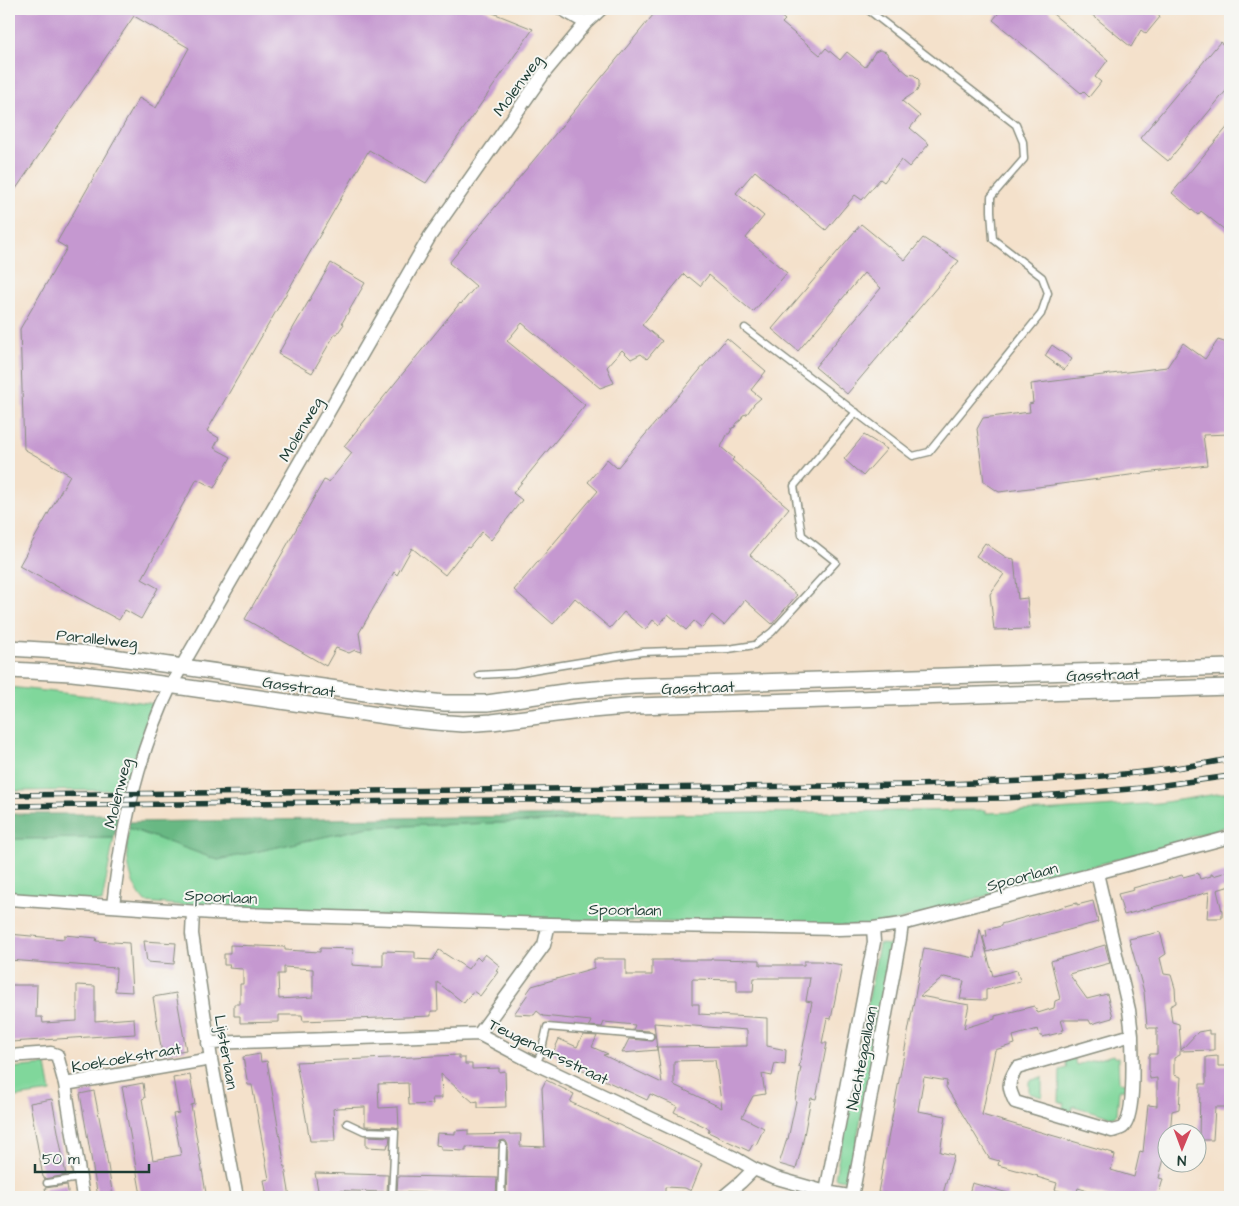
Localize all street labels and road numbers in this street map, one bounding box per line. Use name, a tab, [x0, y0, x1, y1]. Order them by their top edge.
street label: Molenweg	[488, 50, 548, 121]
street label: Molenweg	[274, 393, 329, 466]
street label: Parallelweg	[55, 624, 139, 655]
street label: Gasstraat	[1066, 663, 1141, 687]
street label: Gasstraat	[261, 671, 337, 703]
street label: Gasstraat	[661, 676, 736, 700]
street label: Molenweg	[99, 756, 138, 831]
street label: Spoorlaan	[984, 857, 1060, 897]
street label: Spoorlaan	[184, 884, 258, 910]
street label: Spoorlaan	[588, 898, 662, 922]
street label: Nachtegaallaan	[841, 1004, 884, 1112]
street label: Lijsterlaan	[209, 1013, 243, 1091]
street label: Teugenaarsstraat	[484, 1013, 613, 1092]
street label: Koekoekstraat	[70, 1037, 183, 1078]

